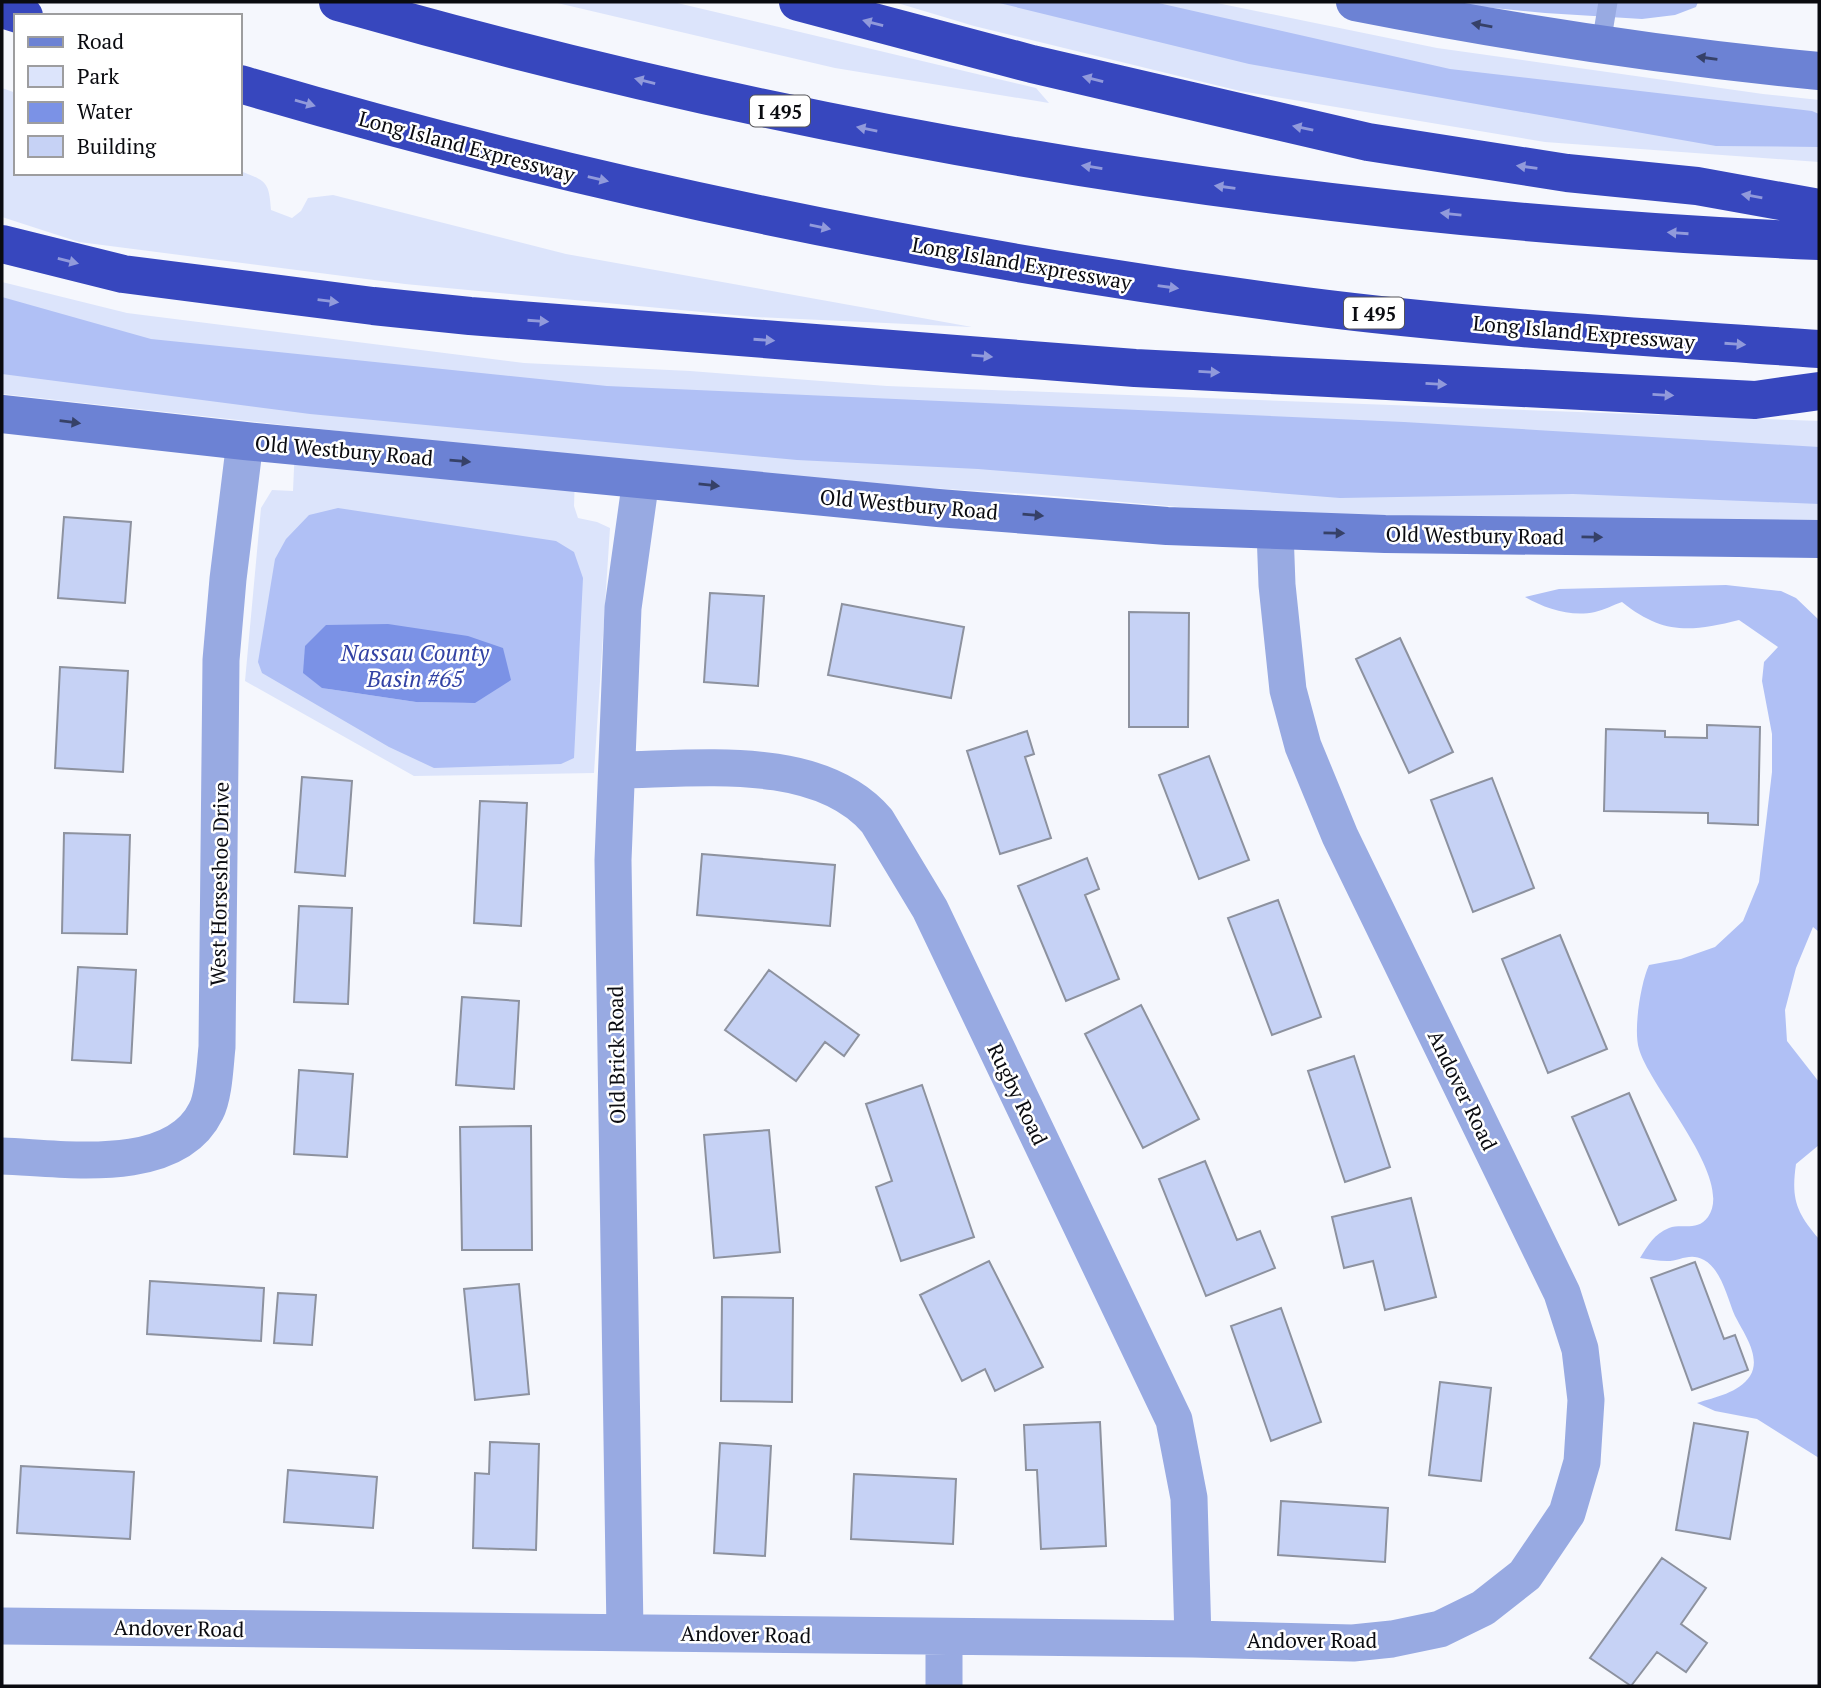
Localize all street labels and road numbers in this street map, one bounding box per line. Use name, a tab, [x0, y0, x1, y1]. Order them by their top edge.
road number: I 495	[750, 96, 810, 127]
street label: Long Island Expressway	[356, 104, 579, 188]
street label: Long Island Expressway	[910, 230, 1134, 296]
road number: I 495	[1344, 298, 1404, 328]
street label: Long Island Expressway	[1472, 308, 1697, 356]
street label: Old Westbury Road	[254, 428, 435, 472]
street label: Old Westbury Road	[819, 482, 1000, 526]
street label: Old Westbury Road	[1385, 519, 1565, 551]
street label: West Horseshoe Drive	[203, 782, 235, 986]
street label: Old Brick Road	[601, 985, 631, 1124]
street label: Andover Road	[1422, 1025, 1504, 1155]
street label: Rugby Road	[981, 1038, 1055, 1150]
street label: Andover Road	[113, 1613, 245, 1643]
street label: Andover Road	[680, 1619, 812, 1649]
street label: Andover Road	[1247, 1626, 1378, 1654]

